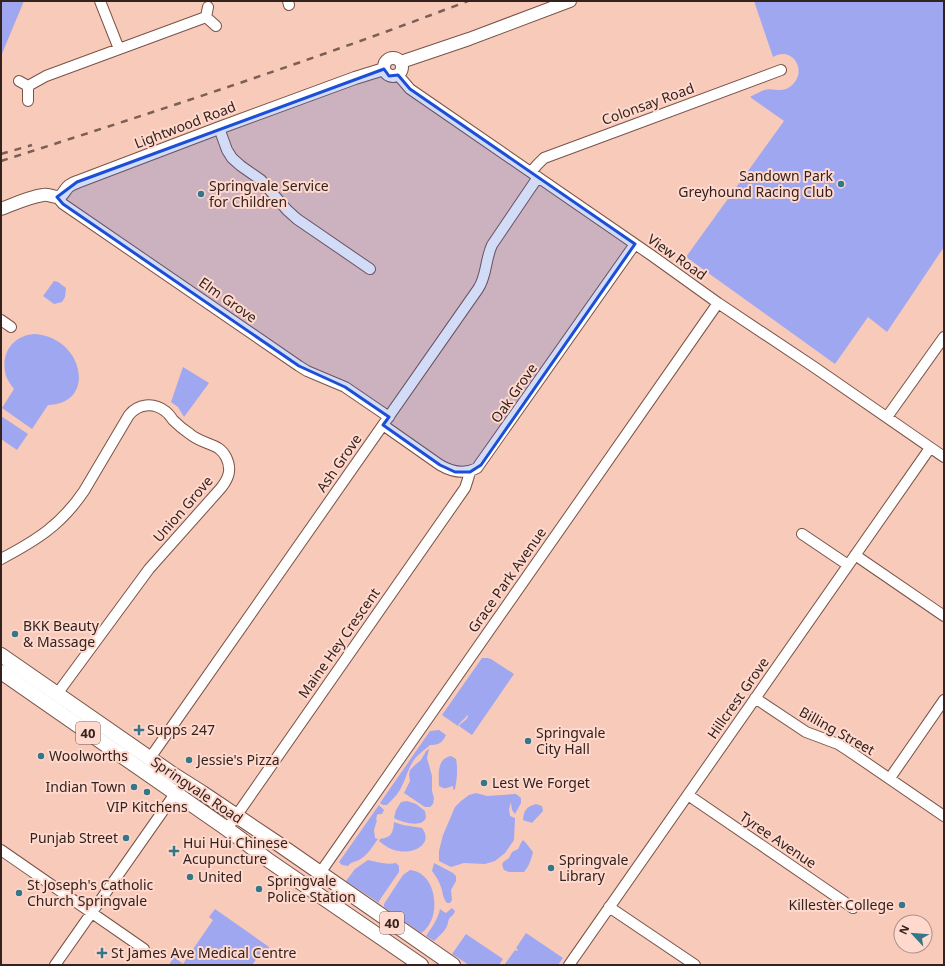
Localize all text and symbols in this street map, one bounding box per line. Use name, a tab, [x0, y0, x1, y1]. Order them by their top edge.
street label: Colonsay Road	[599, 78, 697, 129]
street label: Lightwood Road	[131, 96, 238, 153]
place label: Sandown Park Greyhound Racing Club	[678, 166, 834, 201]
place label: Springvale Service for Children	[209, 176, 329, 211]
marker: Sandown Park Greyhound Racing Club	[836, 179, 846, 189]
marker: Springvale Service for Children	[196, 189, 206, 199]
street label: View Road	[644, 229, 711, 284]
street label: Elm Grove	[195, 273, 261, 327]
street label: Oak Grove	[486, 359, 541, 426]
street label: Ash Grove	[312, 430, 366, 496]
street label: Union Grove	[149, 471, 217, 546]
street label: Grace Park Avenue	[463, 523, 550, 636]
street label: Maine Hey Crescent	[293, 584, 384, 702]
place label: BKK Beauty & Massage	[23, 616, 100, 651]
marker: BKK Beauty & Massage	[10, 629, 20, 639]
street label: Hillcrest Grove	[702, 653, 773, 742]
street label: Billing Street	[796, 702, 878, 759]
place label: Supps 247	[147, 720, 215, 739]
road number: 40	[76, 722, 100, 744]
place label: Springvale City Hall	[536, 723, 606, 758]
marker: Supps 247	[134, 725, 144, 735]
marker: Springvale City Hall	[523, 736, 533, 746]
place label: Woolworths	[49, 746, 128, 765]
place label: Jessie's Pizza	[195, 750, 280, 769]
marker: Woolworths	[36, 751, 46, 761]
street label: Springvale Road	[148, 752, 247, 827]
marker: Jessie's Pizza	[184, 755, 194, 765]
place label: Lest We Forget	[492, 773, 590, 792]
place label: Indian Town	[46, 777, 126, 796]
marker: Lest We Forget	[479, 778, 489, 788]
marker: Indian Town	[129, 782, 139, 792]
marker: VIP Kitchens	[142, 787, 152, 797]
place label: VIP Kitchens	[106, 797, 188, 816]
street label: Tyree Avenue	[736, 807, 820, 872]
place label: Punjab Street	[29, 828, 118, 847]
marker: Punjab Street	[121, 833, 131, 843]
place label: Hui Hui Chinese Acupuncture	[183, 833, 288, 868]
marker: Hui Hui Chinese Acupuncture	[168, 845, 180, 857]
place label: Springvale Library	[559, 850, 629, 885]
marker: Springvale Library	[546, 863, 556, 873]
place label: United	[198, 867, 242, 886]
place label: Springvale Police Station	[267, 871, 356, 906]
marker: United	[185, 872, 195, 882]
place label: St Joseph's Catholic Church Springvale	[27, 875, 154, 910]
marker: Springvale Police Station	[254, 884, 264, 894]
marker: St Joseph's Catholic Church Springvale	[14, 888, 24, 898]
place label: Killester College	[789, 895, 894, 914]
marker: Killester College	[897, 900, 907, 910]
road number: 40	[380, 912, 404, 934]
north arrow	[893, 914, 933, 954]
text: N	[895, 922, 912, 937]
place label: St James Ave Medical Centre	[111, 943, 297, 962]
marker: St James Ave Medical Centre	[96, 947, 108, 959]

